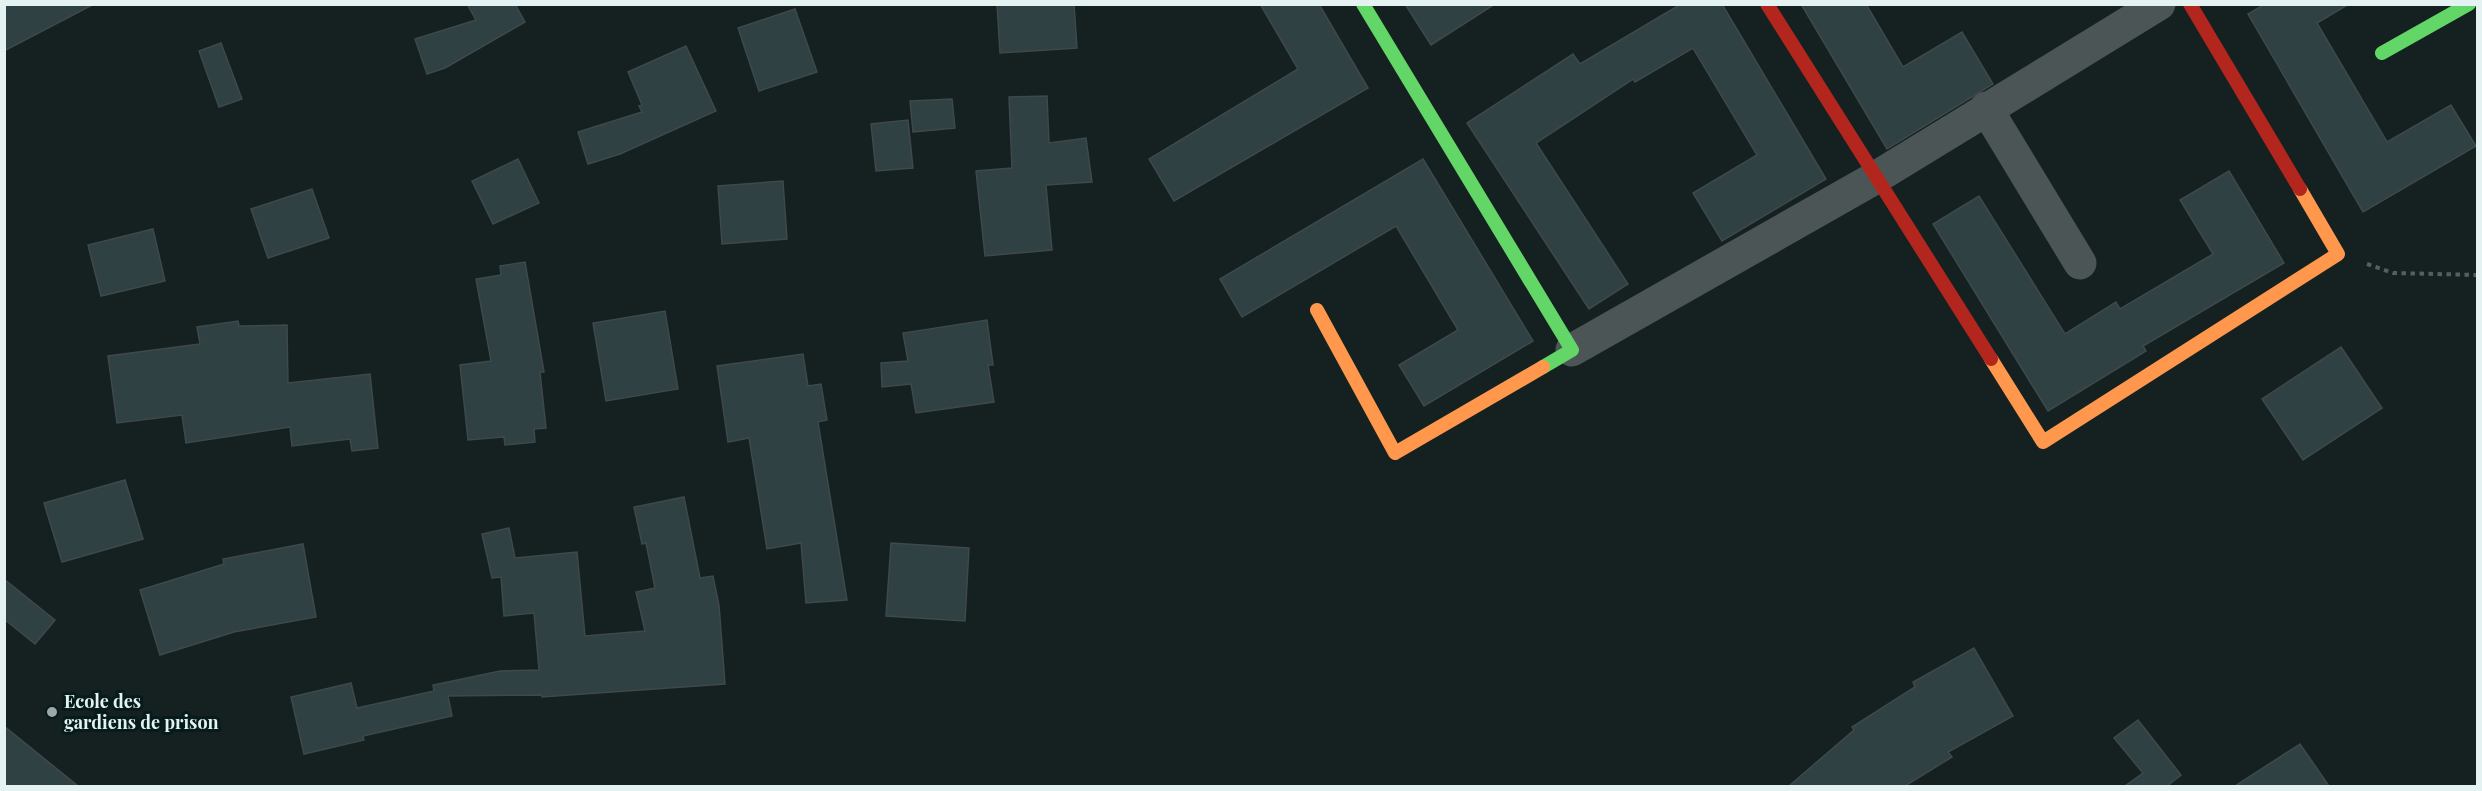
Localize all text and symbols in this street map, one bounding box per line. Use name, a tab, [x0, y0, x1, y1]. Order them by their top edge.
place label: Ecole des gardiens de prison	[64, 689, 219, 734]
marker: Ecole des gardiens de prison	[45, 705, 59, 719]

